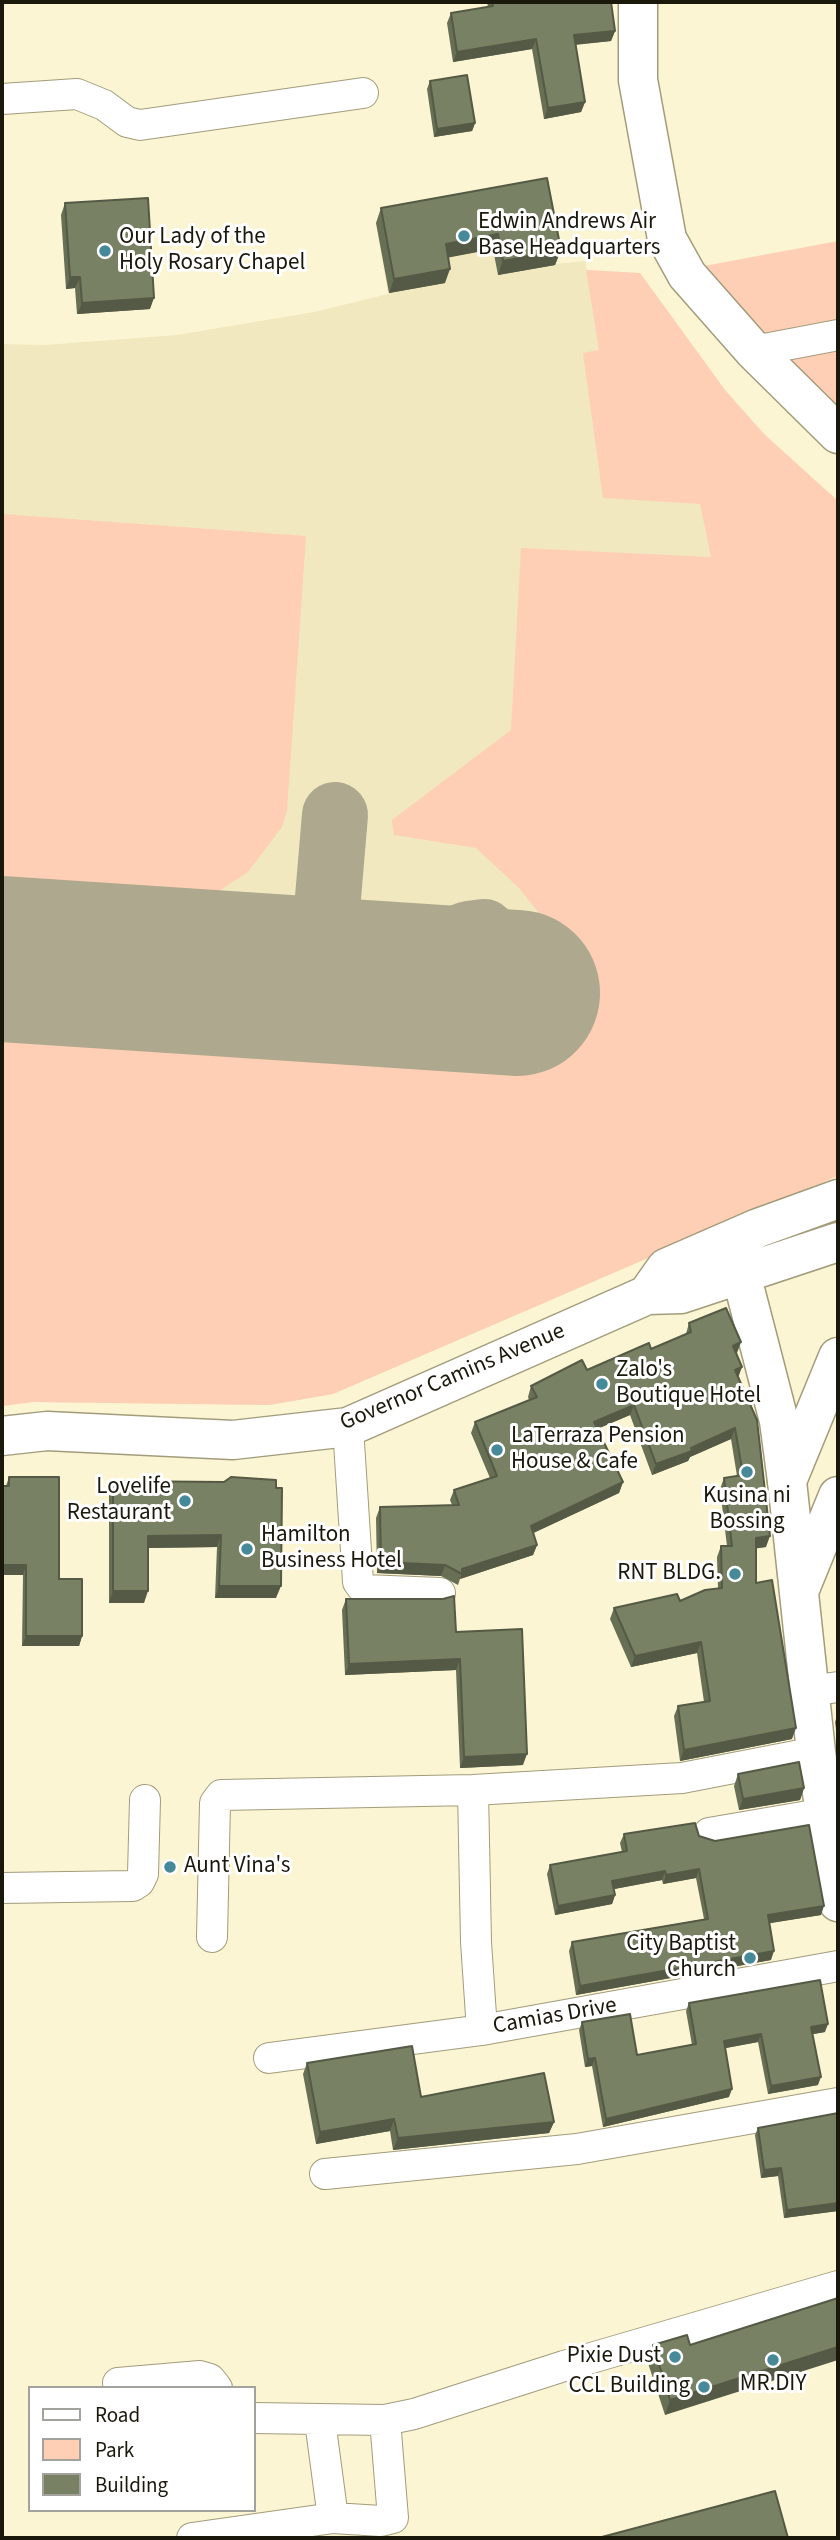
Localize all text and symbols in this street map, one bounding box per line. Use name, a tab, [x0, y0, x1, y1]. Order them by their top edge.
place label: Edwin Andrews Air Base Headquarters	[478, 209, 660, 263]
place label: Our Lady of the Holy Rosary Chapel	[119, 224, 305, 278]
marker: Edwin Andrews Air Base Headquarters	[456, 228, 472, 244]
marker: Our Lady of the Holy Rosary Chapel	[97, 243, 113, 259]
street label: Governor Camins Avenue	[337, 1318, 569, 1438]
place label: Zalo's Boutique Hotel	[616, 1357, 761, 1411]
marker: Zalo's Boutique Hotel	[594, 1376, 610, 1392]
place label: LaTerraza Pension House & Cafe	[511, 1423, 685, 1477]
marker: LaTerraza Pension House & Cafe	[489, 1442, 505, 1458]
marker: Kusina ni Bossing	[739, 1464, 755, 1480]
place label: Lovelife Restaurant	[67, 1474, 171, 1528]
place label: Kusina ni Bossing	[703, 1483, 791, 1537]
marker: Lovelife Restaurant	[177, 1493, 193, 1509]
place label: Hamilton Business Hotel	[261, 1522, 402, 1576]
marker: Hamilton Business Hotel	[239, 1541, 255, 1557]
place label: RNT BLDG.	[617, 1560, 721, 1588]
marker: RNT BLDG.	[727, 1566, 743, 1582]
place label: Aunt Vina's	[184, 1853, 290, 1881]
marker: Aunt Vina's	[162, 1859, 178, 1875]
place label: City Baptist Church	[626, 1931, 736, 1985]
marker: City Baptist Church	[742, 1950, 758, 1966]
street label: Camias Drive	[491, 1993, 619, 2041]
place label: Pixie Dust	[567, 2343, 661, 2371]
marker: Pixie Dust	[667, 2349, 683, 2365]
marker: MR.DIY	[765, 2352, 781, 2368]
place label: MR.DIY	[740, 2371, 806, 2399]
place label: CCL Building	[568, 2373, 690, 2401]
marker: CCL Building	[696, 2379, 712, 2395]
legend	[28, 2386, 256, 2512]
text: Road	[95, 2400, 140, 2430]
text: Park	[95, 2435, 134, 2465]
text: Building	[95, 2470, 168, 2500]

